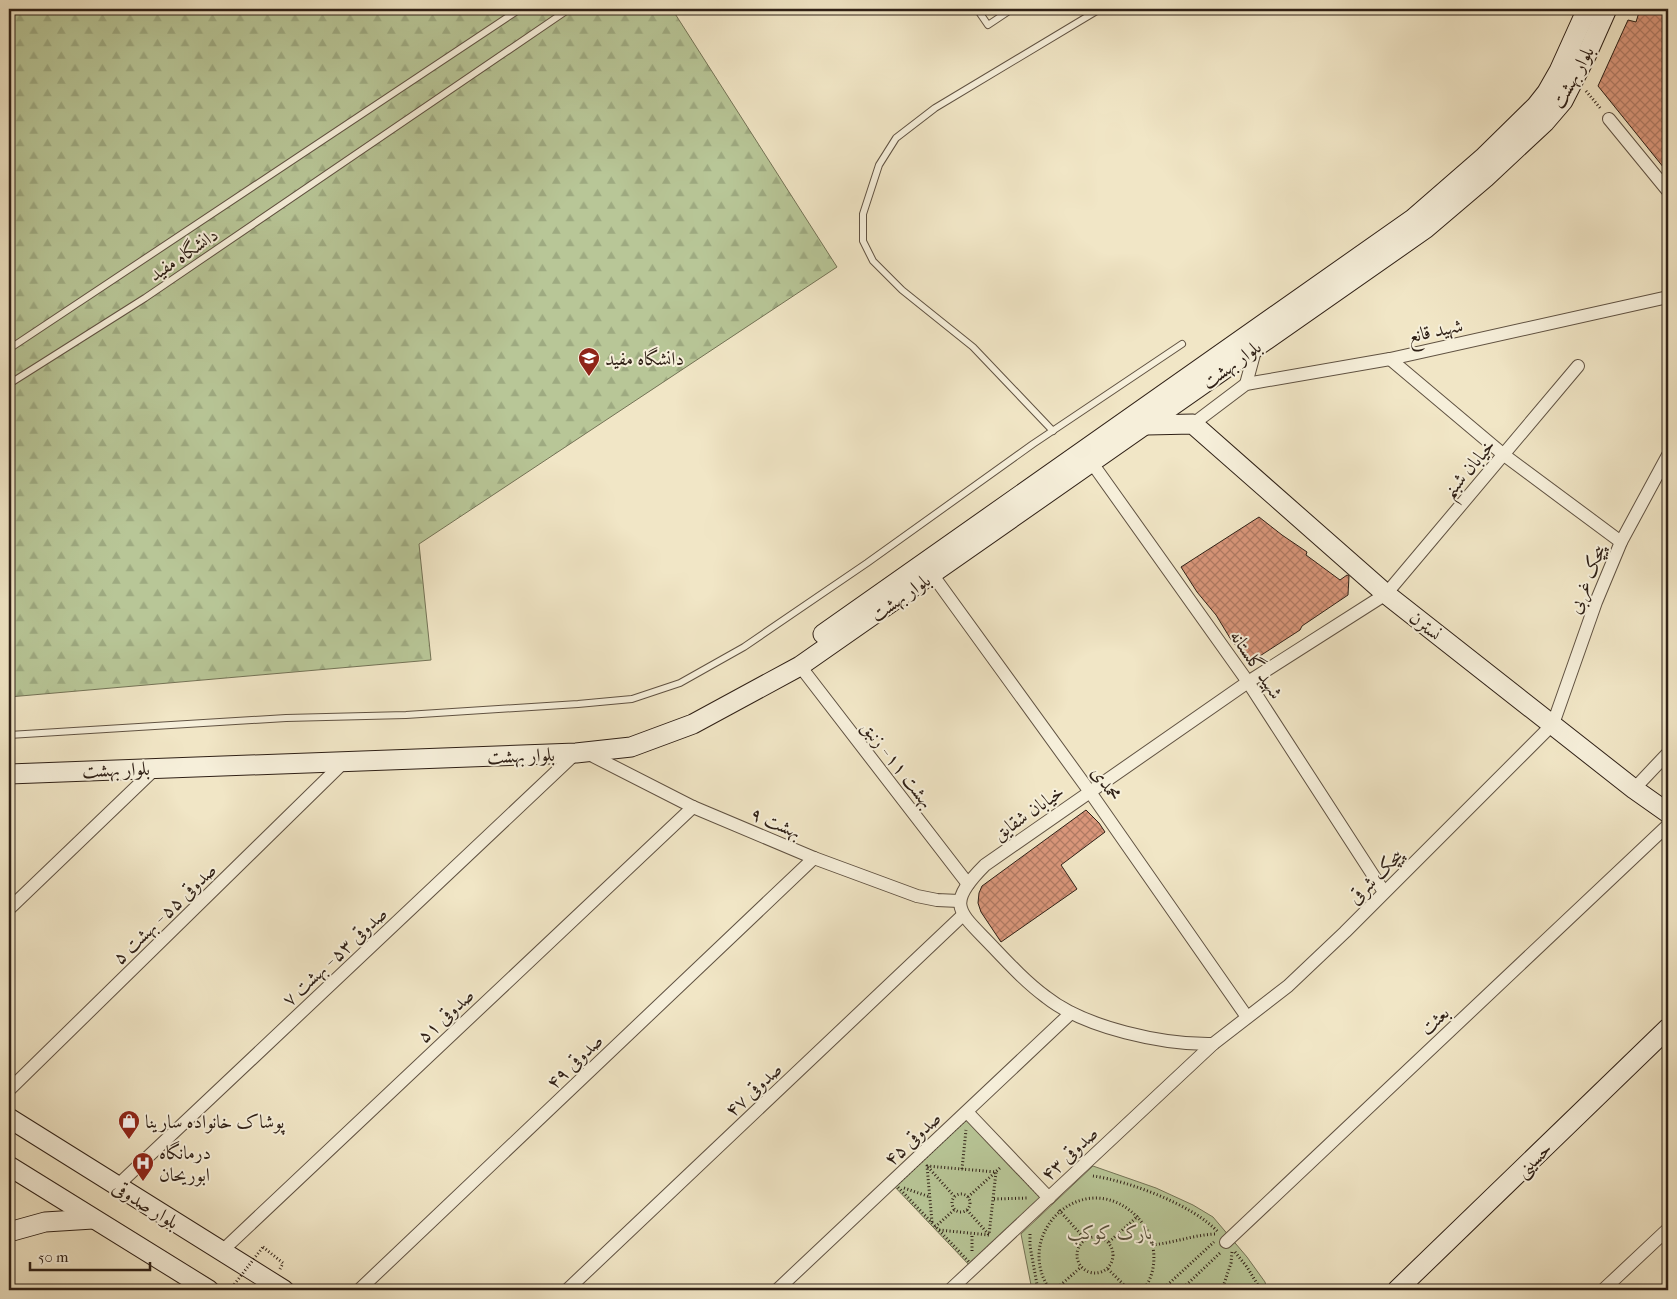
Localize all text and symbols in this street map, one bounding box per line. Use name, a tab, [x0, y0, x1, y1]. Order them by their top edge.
street label: بلوار بهشت	[1547, 42, 1600, 113]
street label: دانشگاه مفید	[144, 222, 222, 286]
street label: شهید قانع	[1406, 314, 1466, 353]
street label: بلوار بهشت	[1198, 336, 1266, 394]
school or university icon: دانشگاه مفید	[577, 346, 601, 377]
place label: دانشگاه مفید	[605, 346, 684, 370]
street label: خیابان شبنم	[1438, 435, 1506, 508]
street label: پیچک غربی	[1563, 540, 1614, 618]
street label: بلوار بهشت	[866, 569, 935, 627]
street label: نسترن	[1405, 606, 1446, 645]
street label: شهید گلستانه	[1224, 625, 1288, 704]
street label: بهشت ۱۱ - زنبق	[856, 717, 938, 813]
street label: بلوار بهشت	[487, 744, 555, 769]
street label: بلوار بهشت	[82, 758, 150, 783]
street label: محمدی	[1086, 762, 1126, 805]
street label: خیابان شقایق	[989, 780, 1069, 846]
street label: بهشت ۹	[747, 802, 804, 844]
street label: پیچک شرقی	[1344, 843, 1410, 910]
street label: صدوقی ۵۵ - بهشت ۵	[108, 859, 222, 969]
street label: صدوقی ۵۳ - بهشت ۷	[278, 902, 392, 1012]
street label: صدوقی ۵۱	[413, 984, 479, 1048]
street label: بعثت	[1415, 1002, 1454, 1040]
street label: صدوقی ۴۹	[542, 1030, 607, 1094]
street label: صدوقی ۴۷	[721, 1058, 787, 1122]
street label: صدوقی ۴۵	[880, 1107, 946, 1171]
shop icon: پوشاک خانواده سارینا	[117, 1109, 141, 1140]
place label: پوشاک خانواده سارینا	[145, 1111, 286, 1135]
street label: صدوقی ۴۳	[1037, 1122, 1103, 1186]
street label: حسینی	[1511, 1137, 1558, 1184]
place label: درمانگاه ابوریحان	[159, 1140, 211, 1187]
hospital icon: درمانگاه ابوریحان	[131, 1151, 155, 1182]
street label: بلوار صدوقی	[108, 1176, 183, 1234]
park label: پارک کوکب	[1067, 1222, 1154, 1246]
scale bar	[30, 1239, 150, 1271]
text: 50 m	[38, 1248, 69, 1266]

